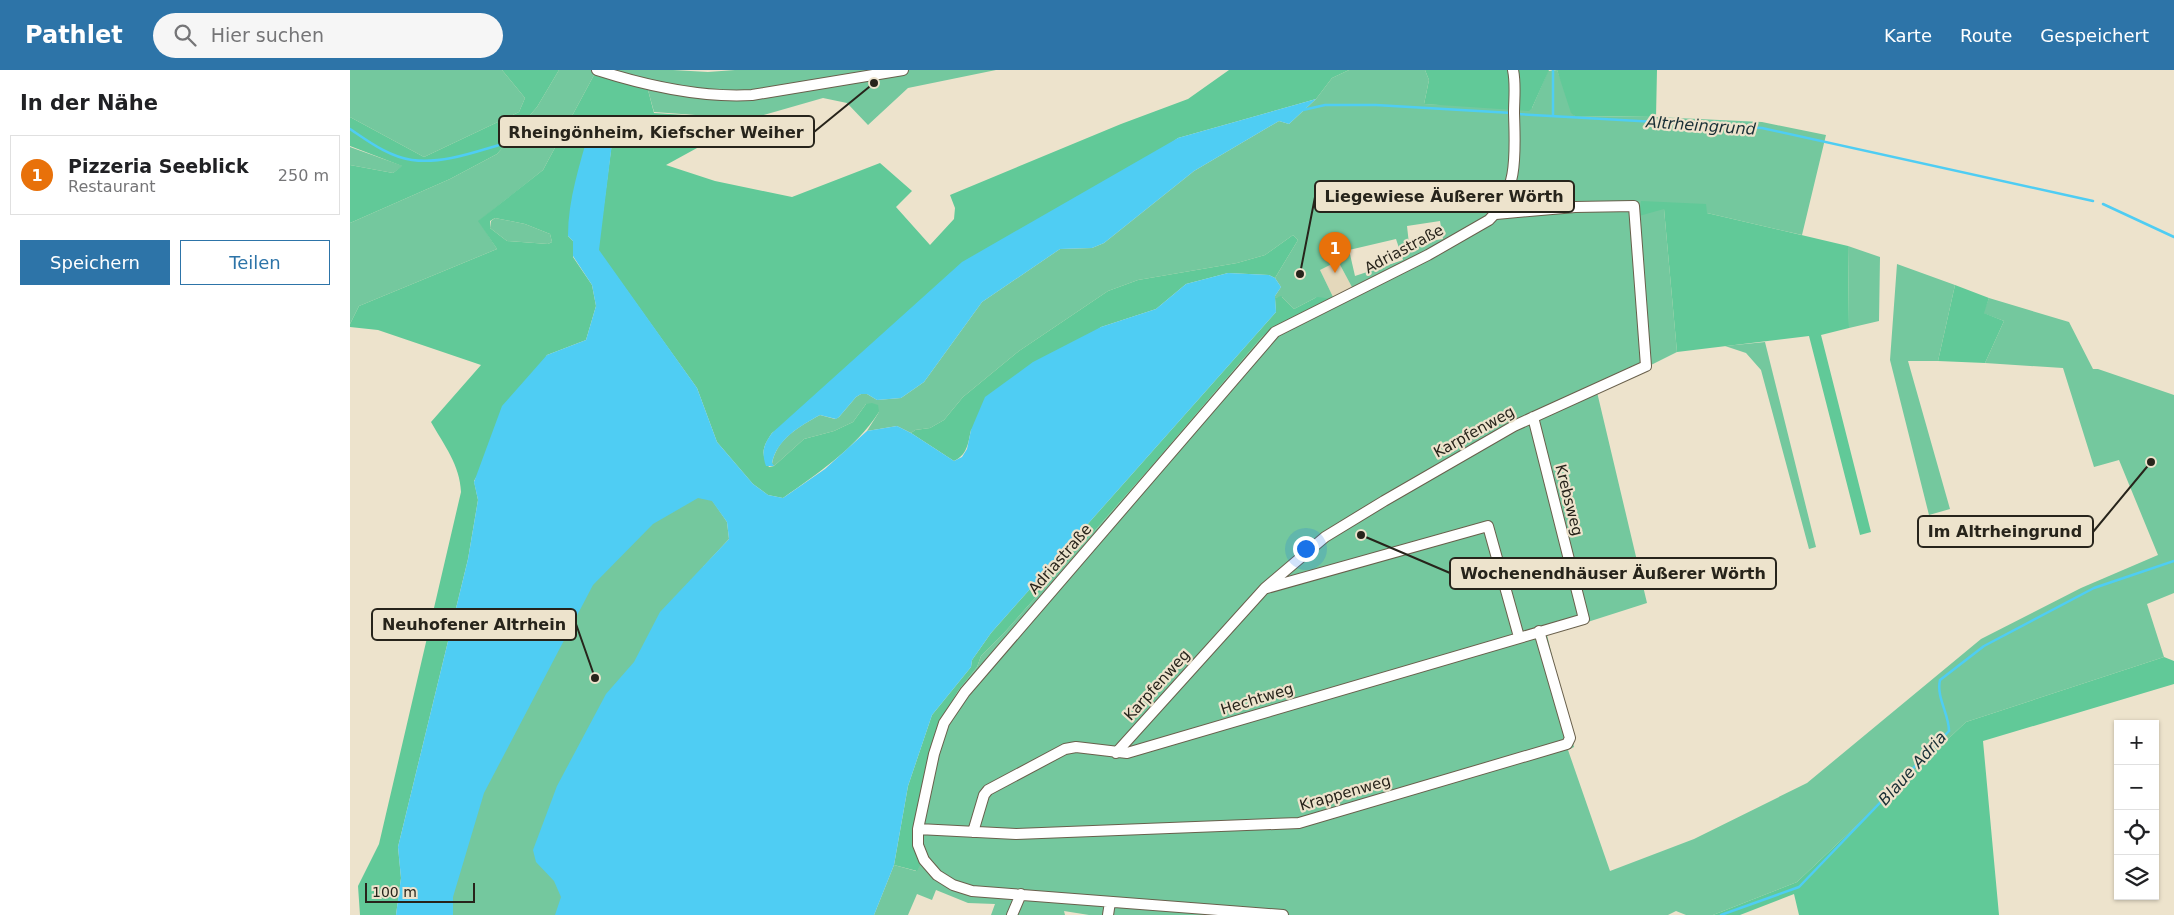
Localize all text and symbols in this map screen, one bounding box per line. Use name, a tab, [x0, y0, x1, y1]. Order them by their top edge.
search box	[153, 13, 503, 58]
text: Pathlet	[25, 21, 123, 49]
icon: search	[171, 21, 199, 49]
text: Hier suchen	[211, 24, 324, 46]
text: Karte	[1884, 25, 1932, 46]
text: Route	[1960, 25, 2012, 46]
text: Gespeichert	[2040, 25, 2149, 46]
text: In der Nähe	[20, 91, 158, 115]
water label: Altrheingrund	[1644, 112, 1757, 139]
callout: Rheingönheim, Kiefscher Weiher	[499, 116, 814, 147]
text: Rheingönheim, Kiefscher Weiher	[508, 123, 804, 142]
text: Pizzeria Seeblick	[68, 155, 249, 177]
text: 1	[31, 166, 43, 185]
text: 250 m	[278, 166, 329, 185]
text: Restaurant	[68, 177, 156, 196]
callout: Liegewiese Äußerer Wörth	[1315, 181, 1574, 212]
text: Liegewiese Äußerer Wörth	[1324, 187, 1564, 206]
street label: Adriastraße	[1361, 221, 1447, 277]
pin: 1	[1319, 232, 1351, 273]
button: Speichern	[20, 240, 170, 285]
button: Teilen	[180, 240, 330, 285]
street label: Karpfenweg	[1430, 402, 1518, 462]
street label: Krebsweg	[1551, 462, 1587, 538]
callout: Im Altrheingrund	[1918, 516, 2093, 547]
street label: Adriastraße	[1025, 520, 1095, 598]
text: Im Altrheingrund	[1928, 522, 2082, 541]
your location	[1293, 536, 1319, 562]
callout: Wochenendhäuser Äußerer Wörth	[1450, 558, 1776, 589]
text: Wochenendhäuser Äußerer Wörth	[1460, 564, 1766, 583]
callout: Neuhofener Altrhein	[372, 609, 576, 640]
text: Neuhofener Altrhein	[382, 615, 566, 634]
street label: Karpfenweg	[1120, 646, 1194, 724]
street label: Hechtweg	[1218, 679, 1296, 719]
map controls	[2114, 720, 2159, 900]
button: +	[2114, 720, 2159, 765]
water label: Blaue Adria	[1874, 728, 1950, 809]
button: −	[2114, 765, 2159, 810]
street label: Krappenweg	[1297, 771, 1393, 815]
button: locate	[2114, 810, 2159, 855]
button: layers	[2114, 855, 2159, 900]
scale bar	[365, 880, 475, 903]
text: 100 m	[372, 884, 417, 900]

